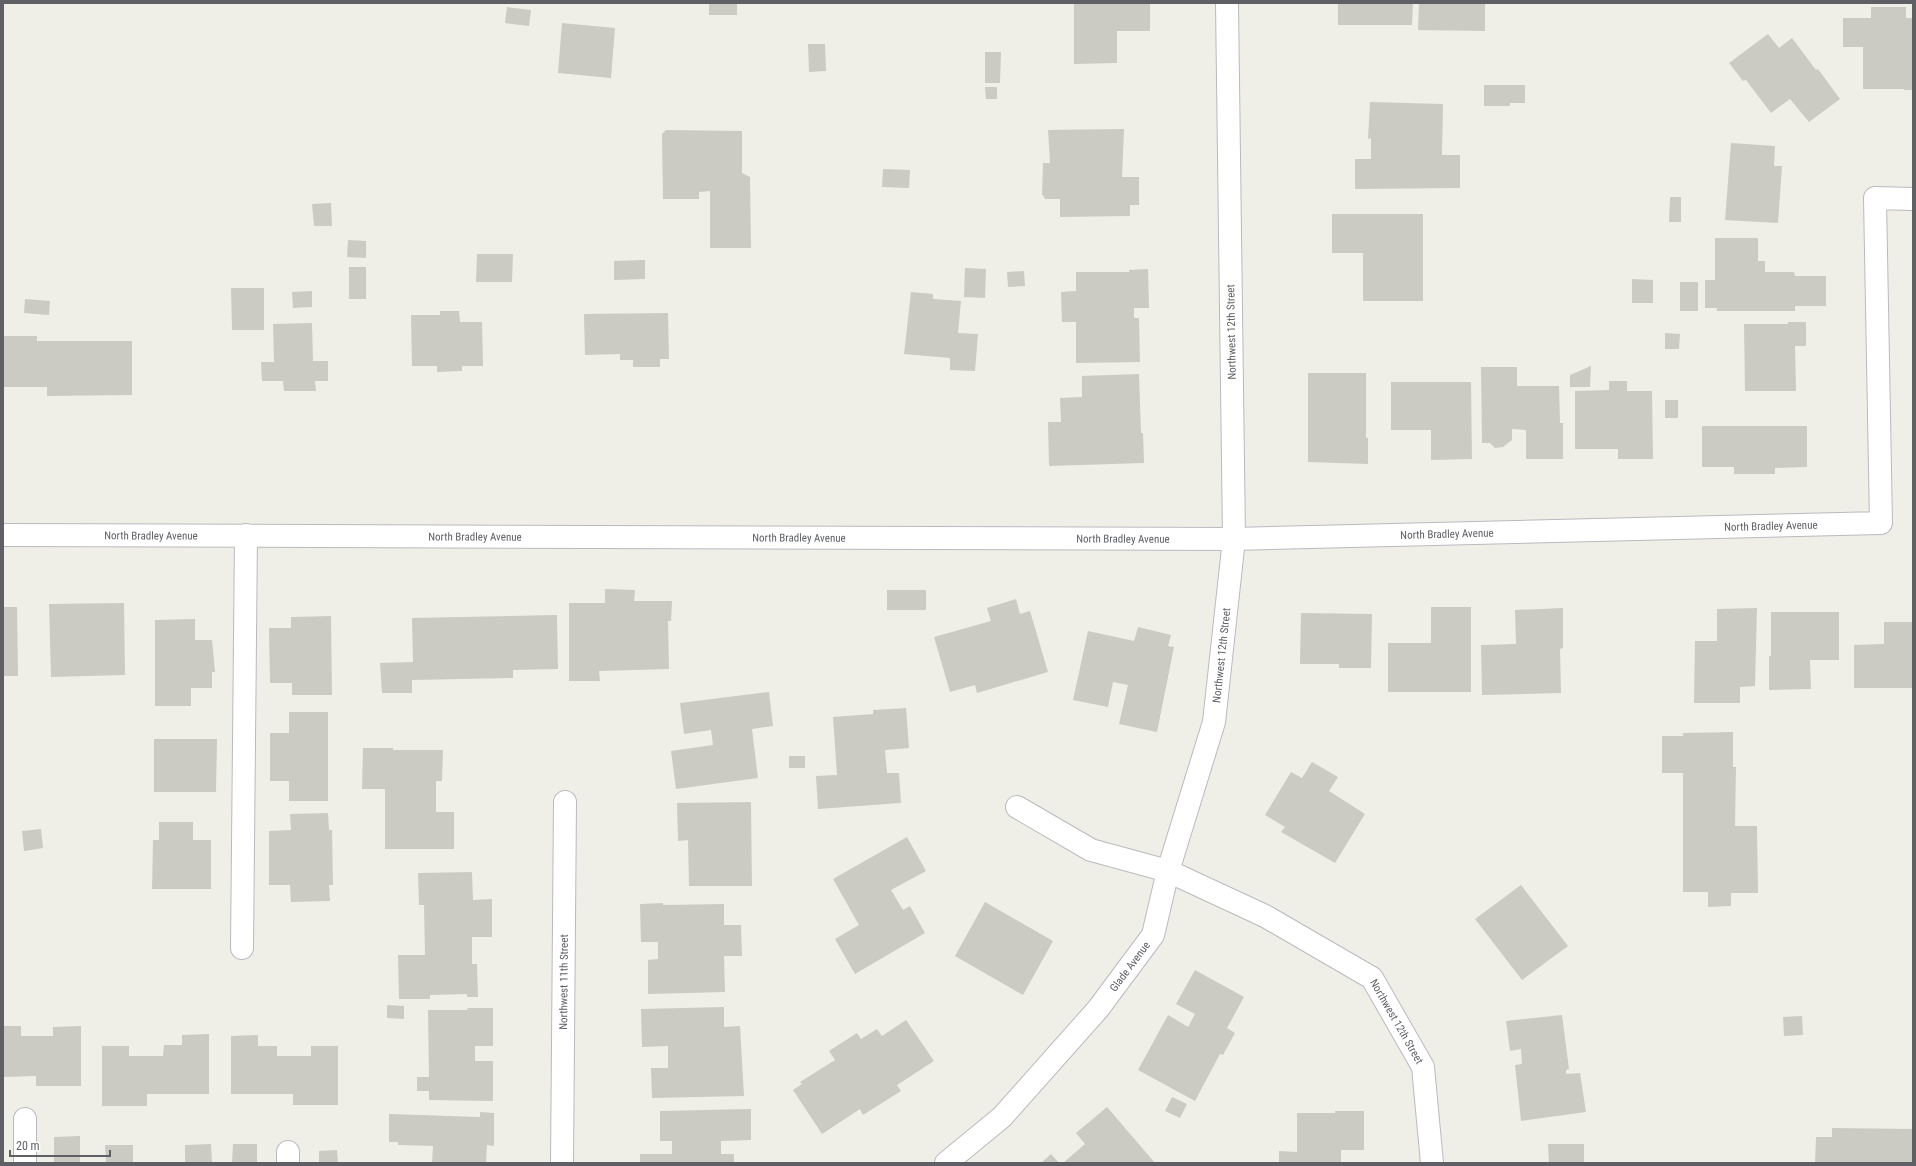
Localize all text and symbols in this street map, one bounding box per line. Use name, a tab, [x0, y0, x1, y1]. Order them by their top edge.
street label: Northwest 12th Street	[1224, 284, 1239, 380]
street label: North Bradley Avenue	[1724, 519, 1818, 534]
street label: North Bradley Avenue	[1400, 527, 1494, 542]
street label: North Bradley Avenue	[104, 529, 198, 543]
street label: North Bradley Avenue	[428, 530, 522, 544]
street label: North Bradley Avenue	[752, 531, 846, 545]
street label: North Bradley Avenue	[1076, 532, 1170, 546]
street label: Northwest 12th Street	[1210, 607, 1233, 703]
street label: Northwest 11th Street	[557, 934, 571, 1030]
street label: Glade Avenue	[1107, 939, 1153, 994]
street label: Northwest 12th Street	[1367, 977, 1426, 1066]
scale bar	[10, 1132, 110, 1158]
text: 20 m	[16, 1139, 40, 1153]

